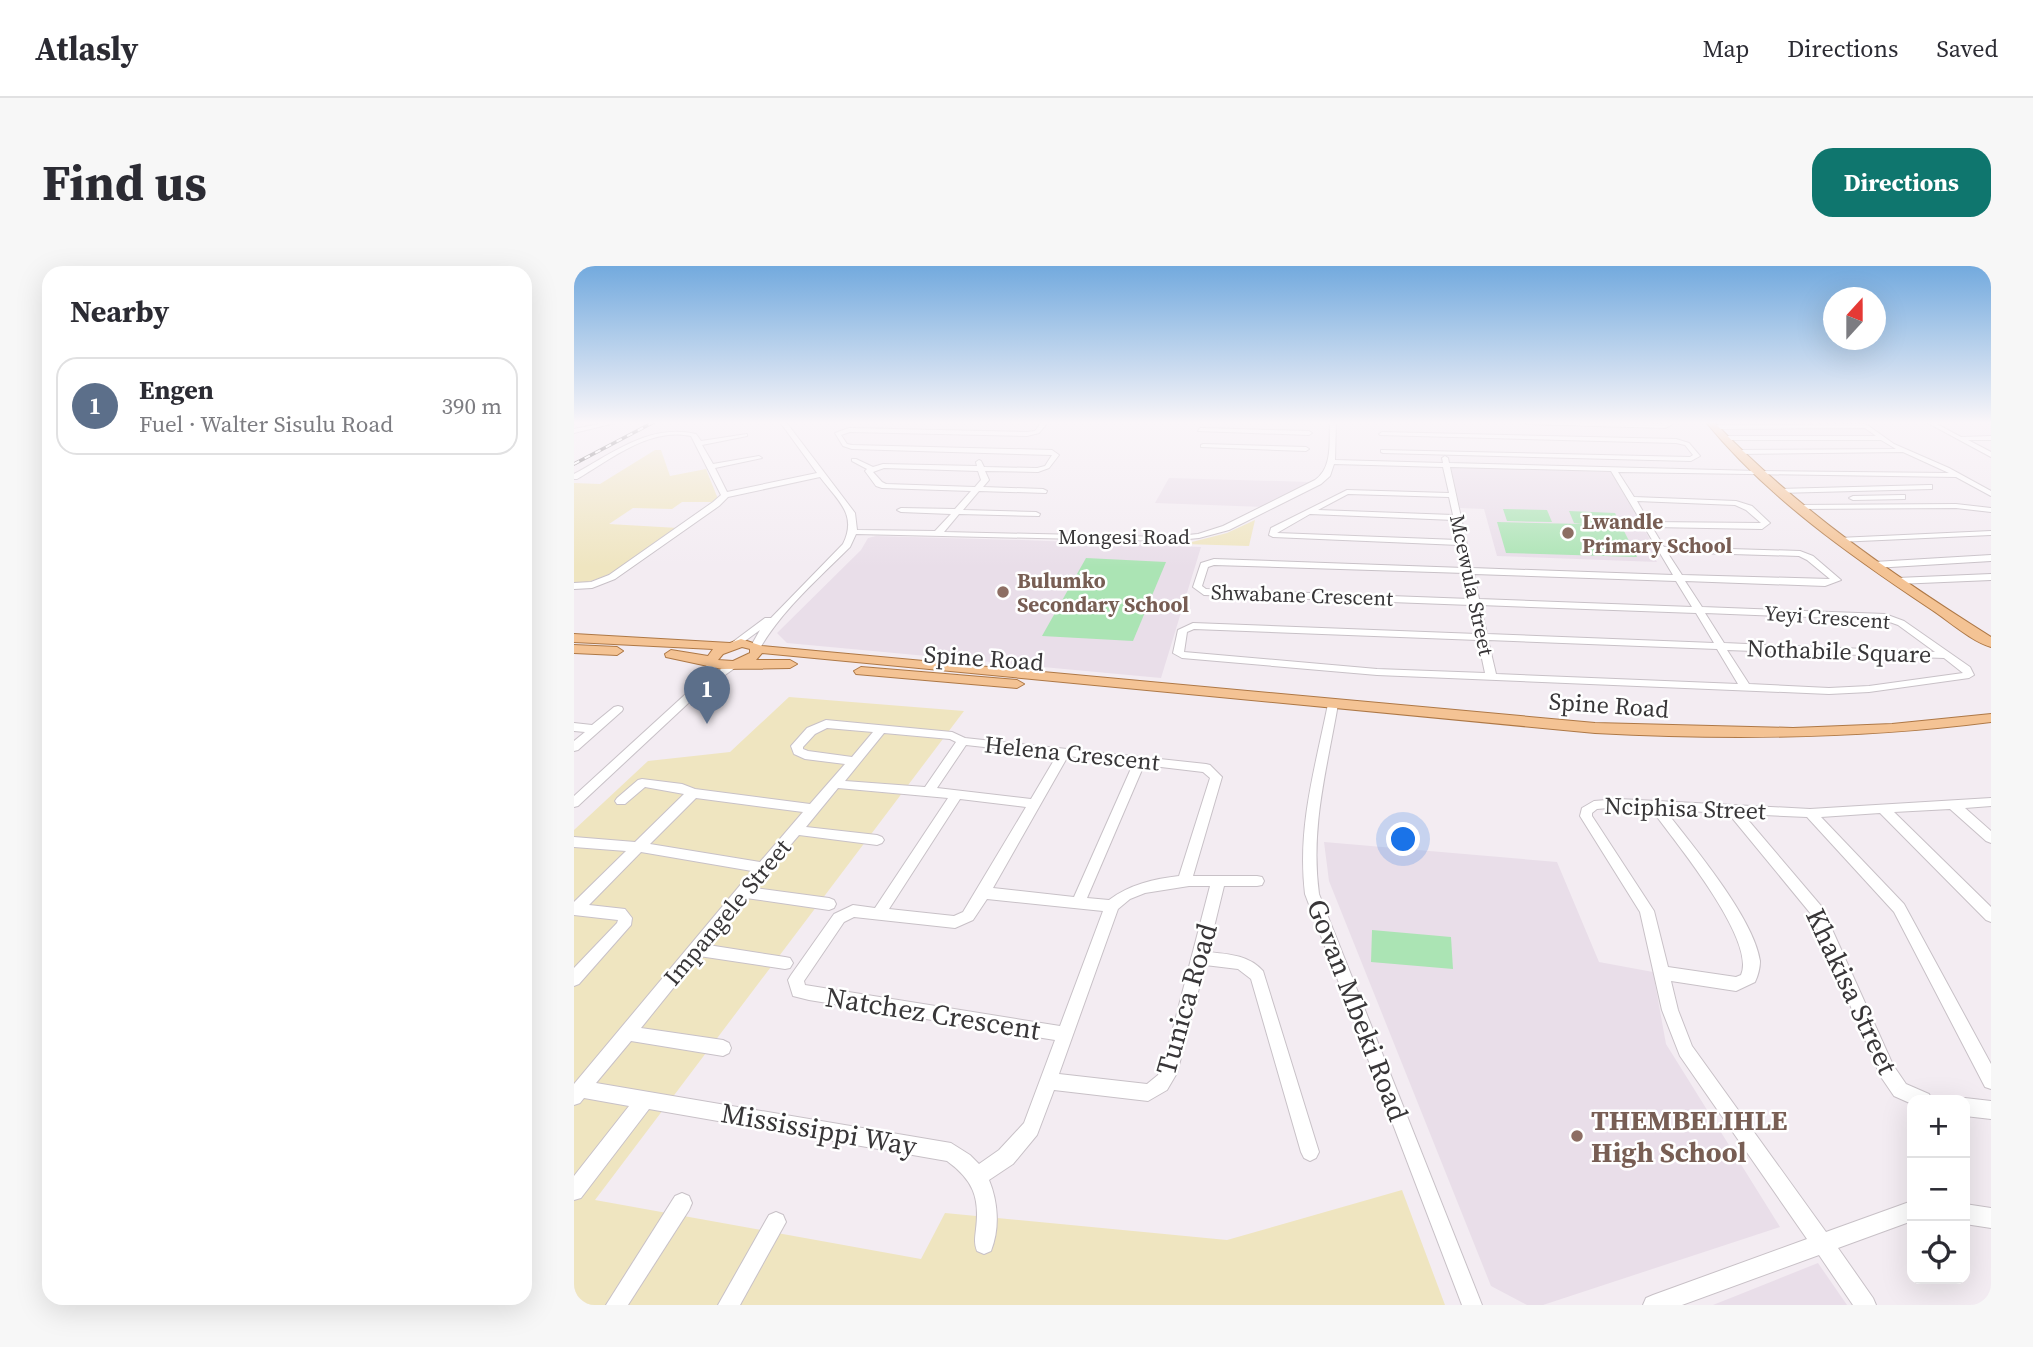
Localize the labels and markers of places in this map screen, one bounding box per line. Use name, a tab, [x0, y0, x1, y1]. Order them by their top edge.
place label: Lwandle Primary School	[1582, 507, 1732, 560]
marker: Lwandle Primary School	[1560, 525, 1576, 541]
place label: Bulumko Secondary School	[1017, 566, 1189, 619]
marker: Bulumko Secondary School	[995, 584, 1011, 600]
pin: 1	[684, 666, 730, 724]
place label: THEMBELIHLE High School	[1591, 1101, 1788, 1171]
marker: THEMBELIHLE High School	[1569, 1128, 1585, 1144]

